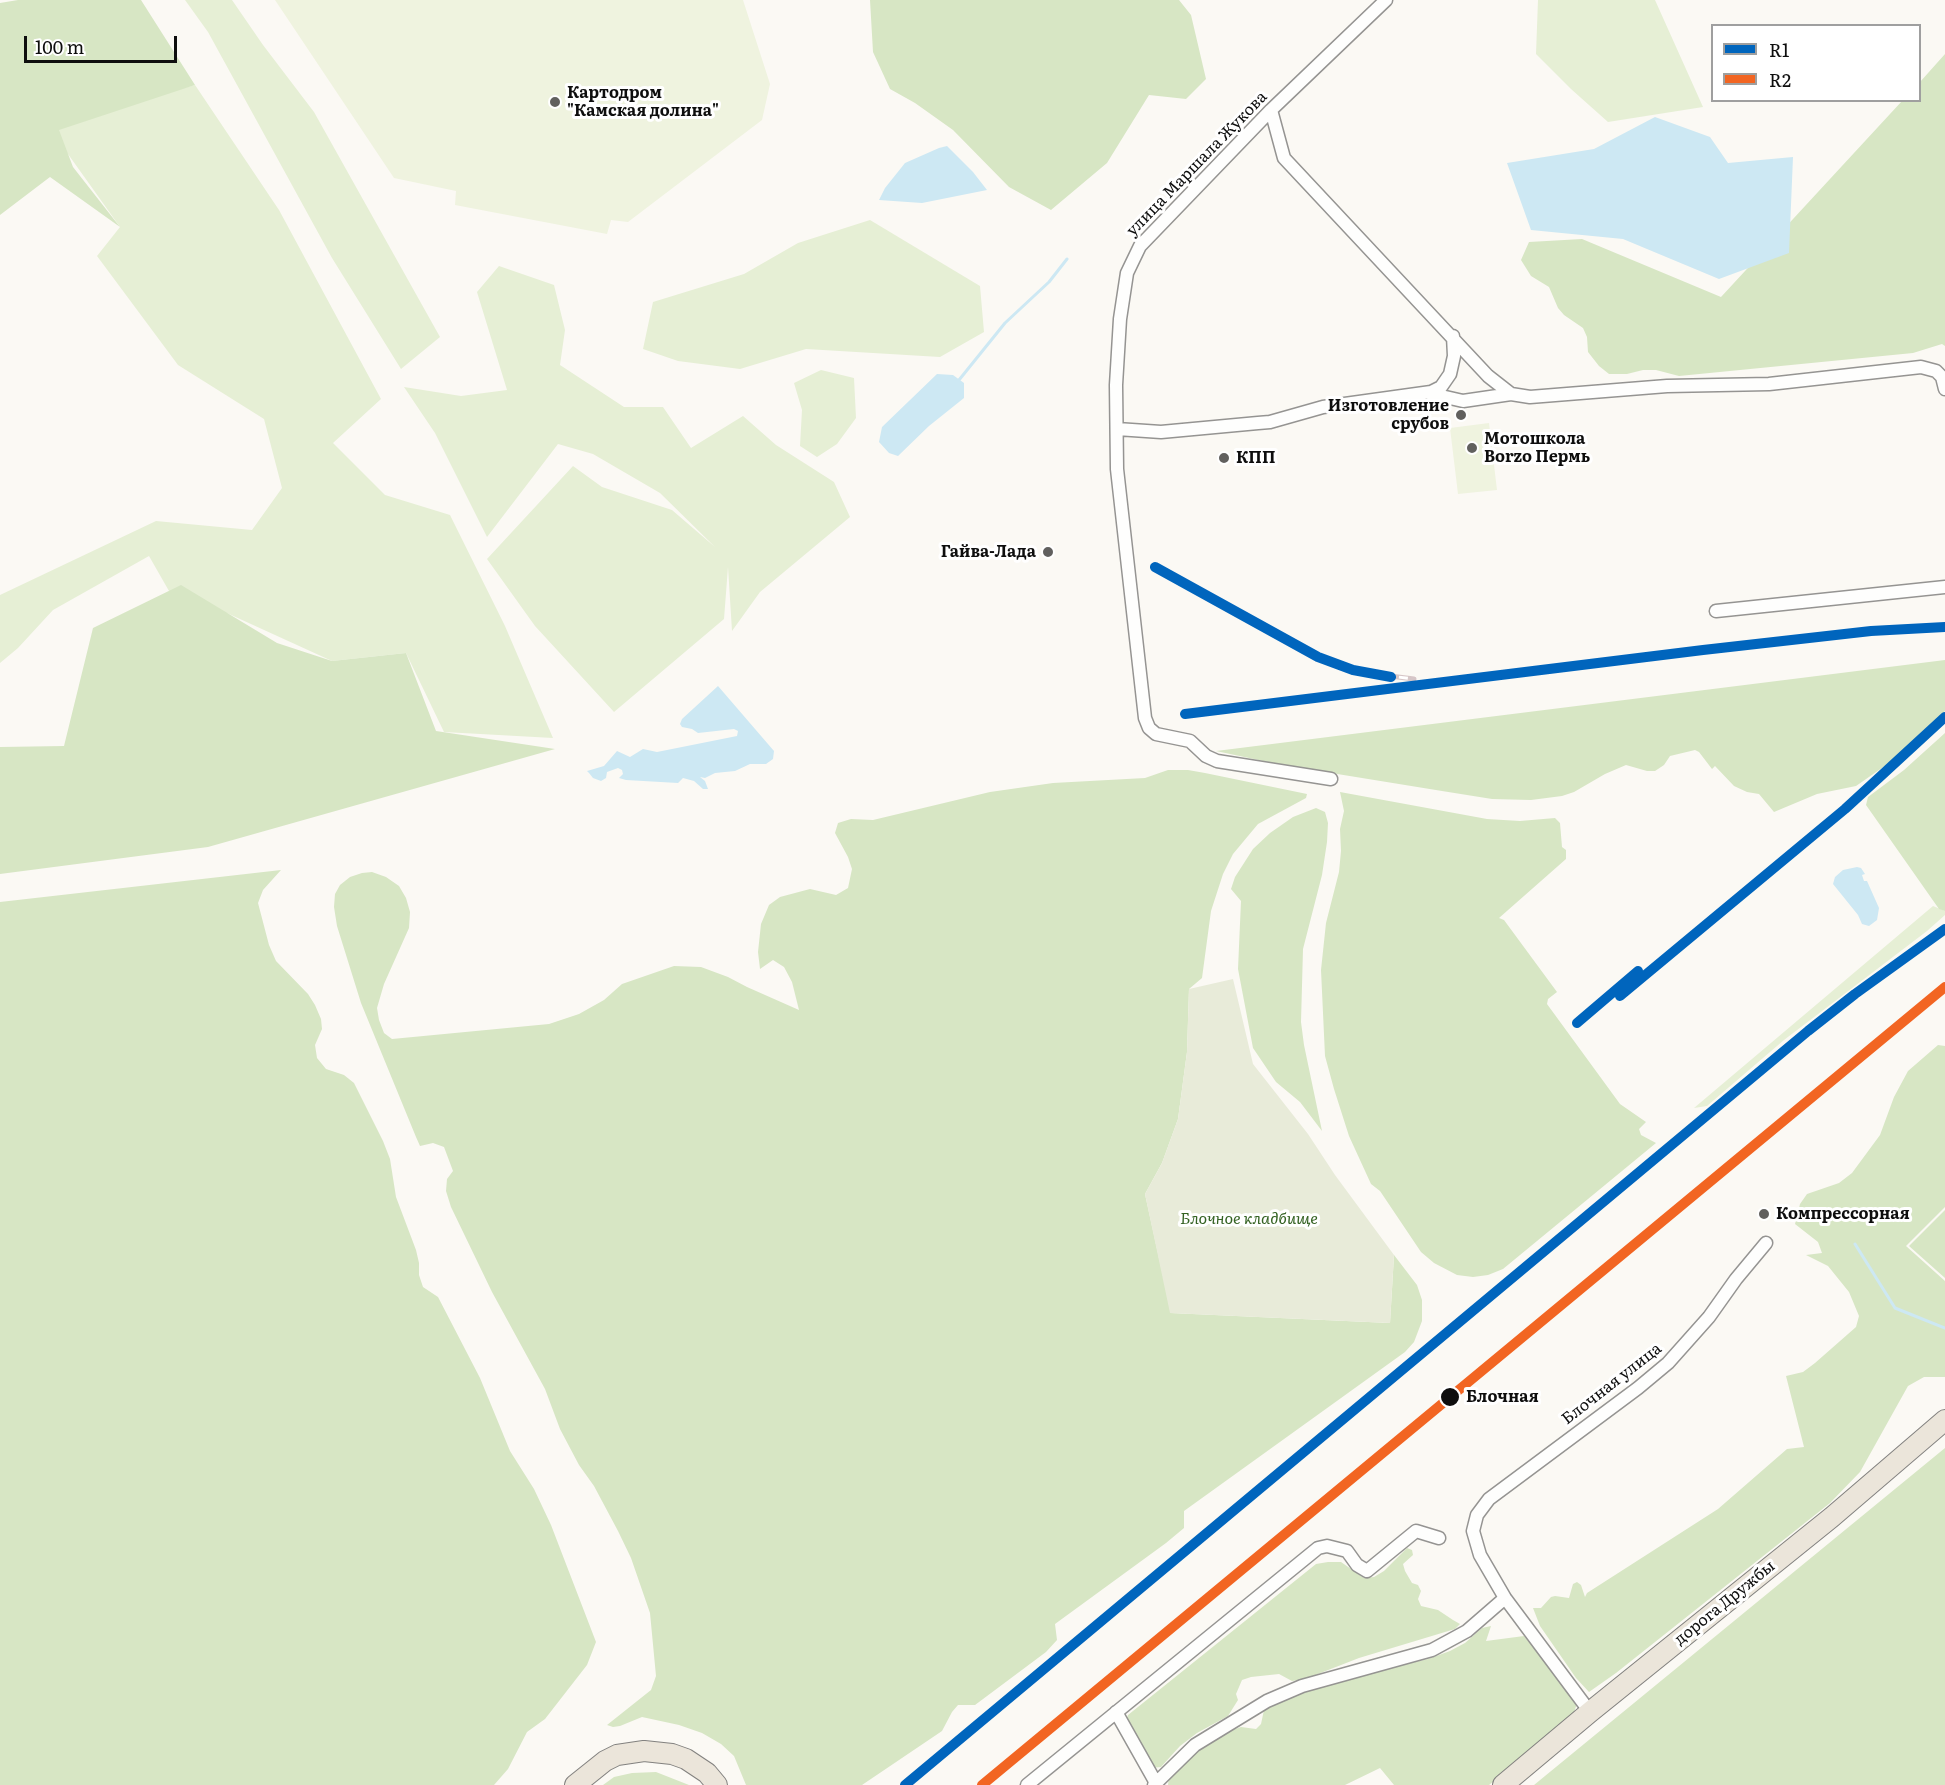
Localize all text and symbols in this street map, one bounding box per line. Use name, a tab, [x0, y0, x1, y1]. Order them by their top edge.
scale bar	[27, 24, 180, 62]
legend	[1711, 24, 1921, 102]
text: 100 m	[35, 33, 84, 60]
text: R1	[1769, 36, 1789, 63]
text: R2	[1769, 66, 1791, 93]
place label: Картодром "Камская долина"	[567, 83, 719, 121]
street label: улица Маршала Жукова	[1123, 88, 1271, 240]
marker: Картодром "Камская долина"	[548, 95, 562, 109]
place label: Изготовление срубов	[1328, 396, 1449, 434]
marker: Изготовление срубов	[1454, 408, 1468, 422]
place label: Мотошкола Borzo Пермь	[1484, 429, 1590, 467]
marker: Мотошкола Borzo Пермь	[1465, 441, 1479, 455]
place label: КПП	[1236, 448, 1275, 468]
marker: КПП	[1217, 451, 1231, 465]
place label: Гайва-Лада	[941, 542, 1036, 562]
marker: Гайва-Лада	[1041, 545, 1055, 559]
place label: Компрессорная	[1776, 1204, 1910, 1224]
marker: Компрессорная	[1757, 1207, 1771, 1221]
park label: Блочное кладбище	[1180, 1209, 1318, 1229]
street label: Блочная улица	[1558, 1339, 1666, 1429]
marker: Блочная	[1439, 1386, 1461, 1408]
place label: Блочная	[1466, 1387, 1539, 1407]
street label: дорога Дружбы	[1671, 1557, 1779, 1649]

